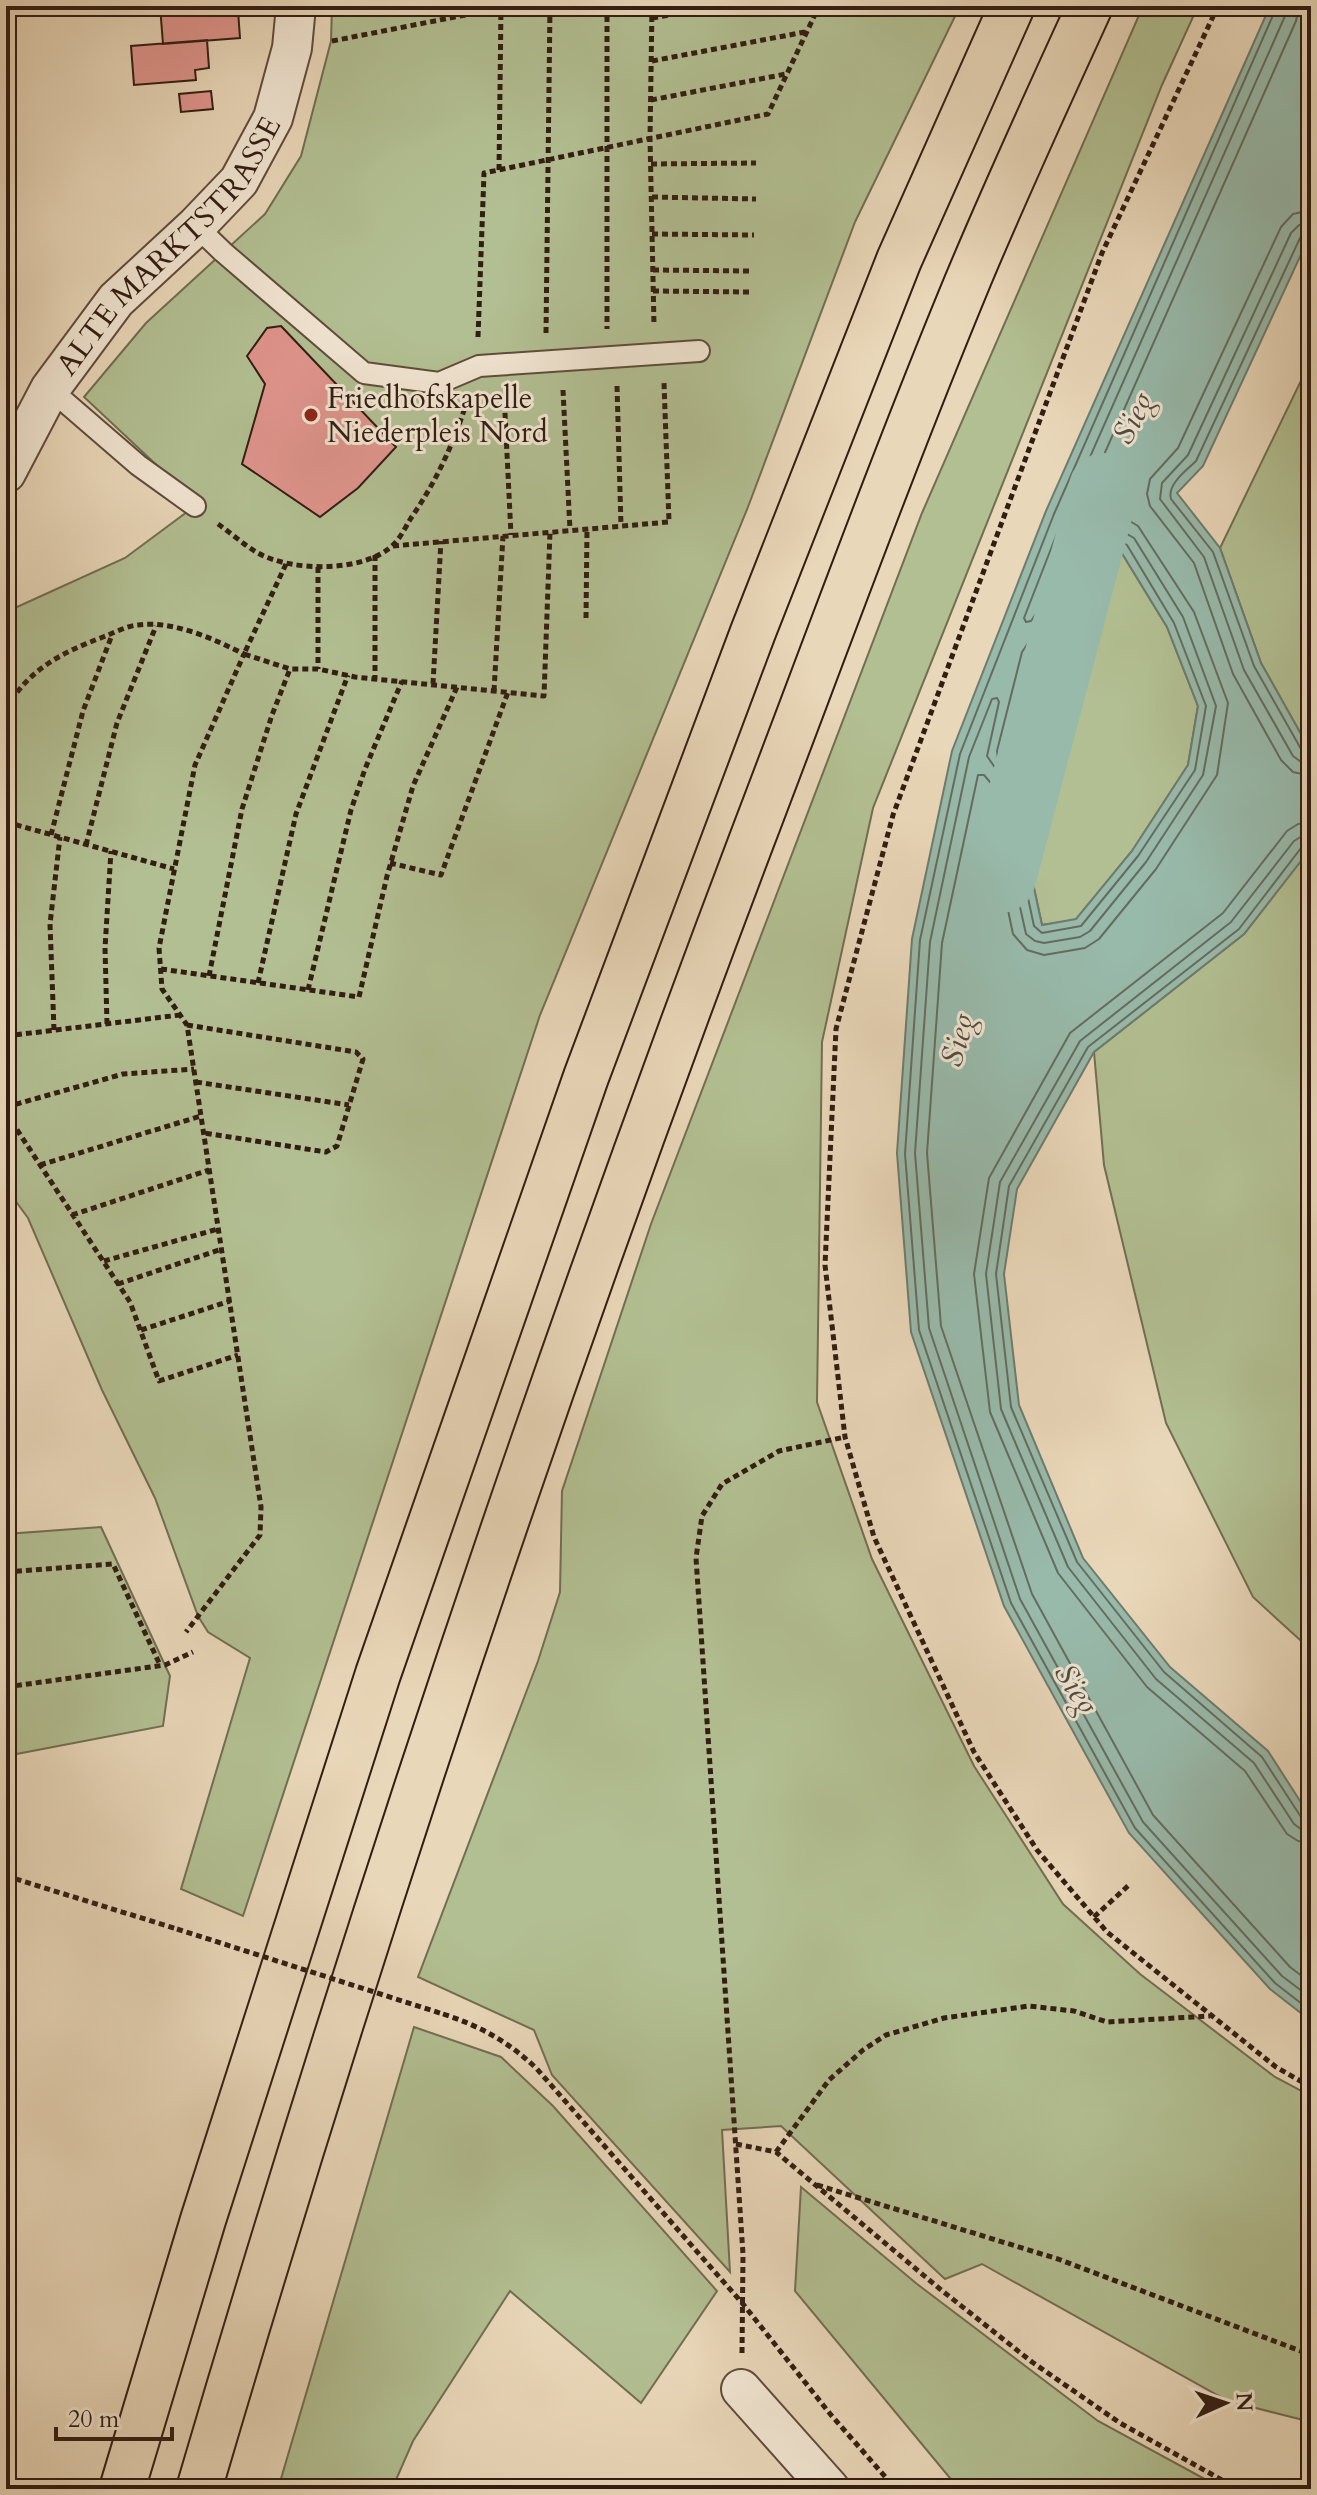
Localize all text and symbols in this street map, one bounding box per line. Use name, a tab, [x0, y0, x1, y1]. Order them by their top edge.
street label: ALTE MARKTSTRASSE	[47, 109, 291, 384]
place label: Friedhofskapelle Niederpleis Nord	[327, 378, 548, 453]
water label: Sieg	[1101, 384, 1165, 452]
marker: Friedhofskapelle Niederpleis Nord	[302, 406, 320, 424]
water label: Sieg	[930, 1008, 986, 1071]
water label: Sieg	[1043, 1655, 1109, 1724]
north arrow	[1185, 2363, 1265, 2443]
scale bar	[56, 2391, 172, 2441]
text: N	[1228, 2392, 1259, 2412]
text: 20 m	[68, 2403, 120, 2436]

